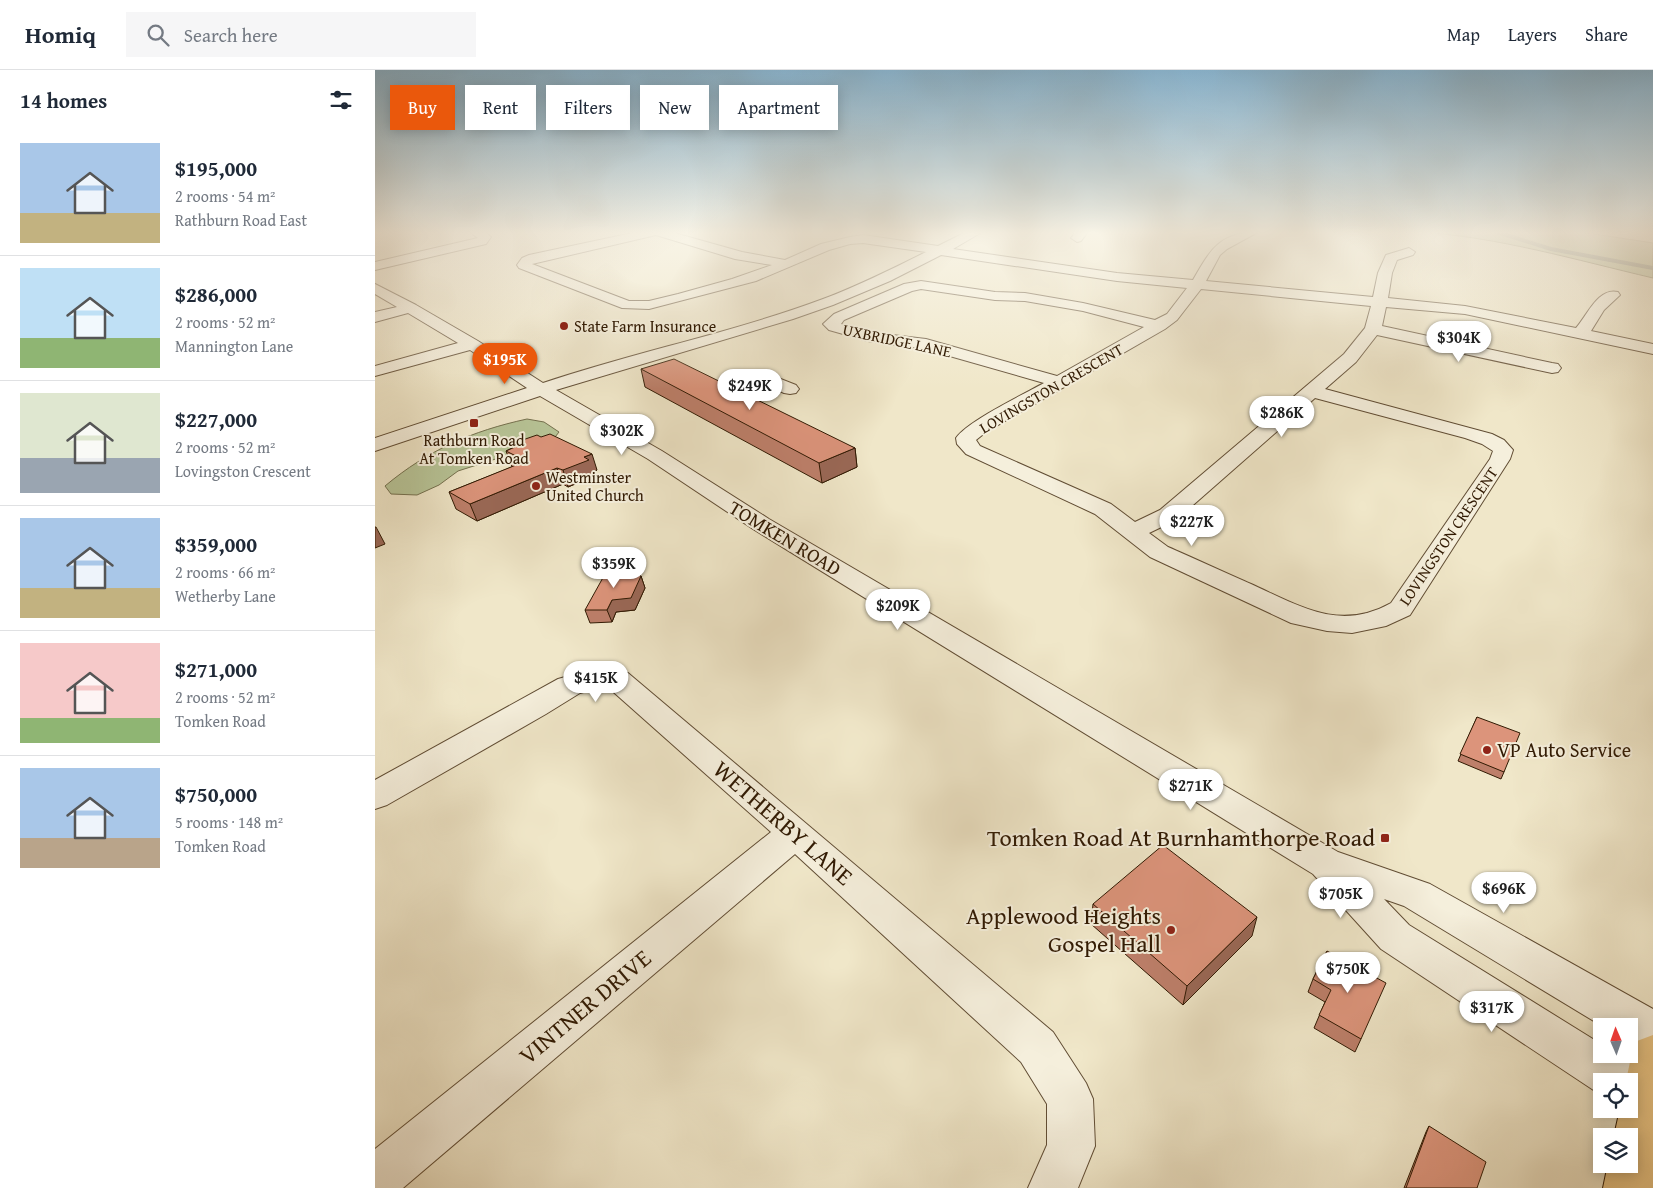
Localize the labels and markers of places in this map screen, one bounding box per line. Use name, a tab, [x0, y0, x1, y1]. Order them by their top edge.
place label: State Farm Insurance	[574, 314, 716, 338]
marker: State Farm Insurance	[558, 320, 570, 332]
pin: $304K	[1424, 320, 1494, 363]
pin: $195K	[470, 342, 540, 385]
pin: $249K	[715, 368, 785, 411]
pin: $286K	[1247, 396, 1317, 438]
pin: $302K	[587, 414, 657, 456]
marker: Rathburn Road At Tomken Road	[468, 417, 480, 429]
place label: Rathburn Road At Tomken Road	[419, 428, 529, 470]
place label: Westminster United Church	[546, 465, 644, 507]
marker: Westminster United Church	[530, 480, 542, 492]
pin: $227K	[1157, 504, 1227, 547]
pin: $359K	[579, 546, 649, 589]
pin: $209K	[863, 588, 933, 631]
pin: $415K	[561, 660, 631, 703]
place label: VP Auto Service	[1497, 735, 1631, 764]
marker: VP Auto Service	[1481, 744, 1493, 756]
pin: $271K	[1156, 768, 1226, 811]
place label: Tomken Road At Burnhamthorpe Road	[987, 820, 1375, 855]
marker: Tomken Road At Burnhamthorpe Road	[1379, 832, 1391, 844]
pin: $696K	[1469, 872, 1539, 914]
pin: $705K	[1306, 876, 1376, 919]
place label: Applewood Heights Gospel Hall	[966, 898, 1161, 961]
marker: Applewood Heights Gospel Hall	[1165, 924, 1177, 936]
pin: $750K	[1313, 952, 1383, 994]
pin: $317K	[1457, 990, 1527, 1033]

